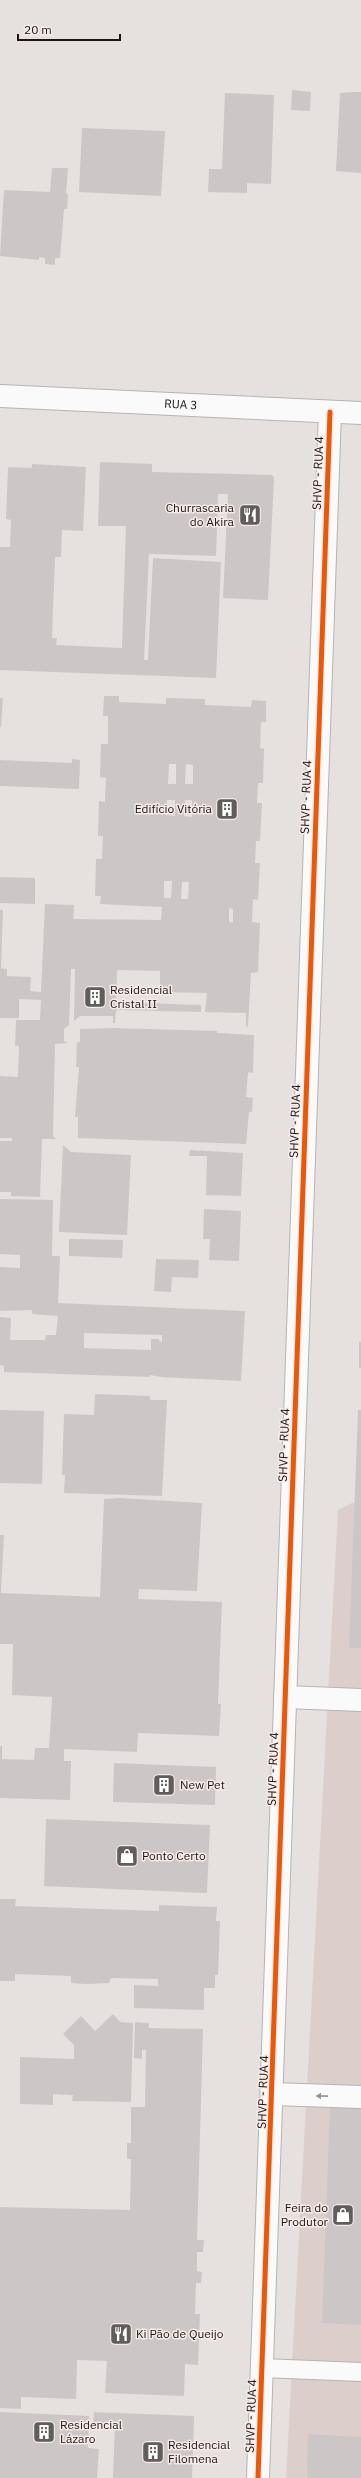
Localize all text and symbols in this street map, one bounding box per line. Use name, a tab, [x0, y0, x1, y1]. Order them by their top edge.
scale bar	[18, 16, 120, 42]
text: 20 m	[24, 22, 52, 37]
street label: RUA 3	[164, 396, 198, 412]
street label: SHVP - RUA 4	[309, 436, 326, 510]
place label: Churrascaria do Akira	[166, 500, 235, 529]
restaurant icon: Churrascaria do Akira	[237, 502, 263, 528]
street label: SHVP - RUA 4	[297, 760, 314, 834]
building icon: Edifício Vitória	[214, 796, 240, 822]
place label: Edifício Vitória	[135, 801, 213, 816]
place label: Residencial Cristal II	[110, 982, 172, 1011]
building icon: Residencial Cristal II	[82, 984, 108, 1010]
street label: SHVP - RUA 4	[286, 1084, 303, 1158]
street label: SHVP - RUA 4	[275, 1408, 292, 1482]
street label: SHVP - RUA 4	[264, 1732, 281, 1806]
building icon: New Pet	[151, 1772, 177, 1798]
place label: New Pet	[180, 1777, 225, 1792]
shop icon: Ponto Certo	[114, 1843, 140, 1869]
place label: Ponto Certo	[142, 1848, 206, 1863]
street label: SHVP - RUA 4	[254, 2055, 271, 2129]
one-way arrow	[316, 2093, 328, 2100]
place label: Feira do Produtor	[281, 2200, 329, 2229]
shop icon: Feira do Produtor	[330, 2202, 356, 2228]
restaurant icon: Ki Pão de Queijo	[108, 2321, 134, 2347]
place label: Ki Pão de Queijo	[136, 2326, 224, 2341]
street label: SHVP - RUA 4	[242, 2379, 259, 2453]
place label: Residencial Lázaro	[60, 2417, 122, 2446]
building icon: Residencial Lázaro	[31, 2419, 57, 2445]
place label: Residencial Filomena	[168, 2437, 230, 2466]
building icon: Residencial Filomena	[140, 2439, 166, 2465]

